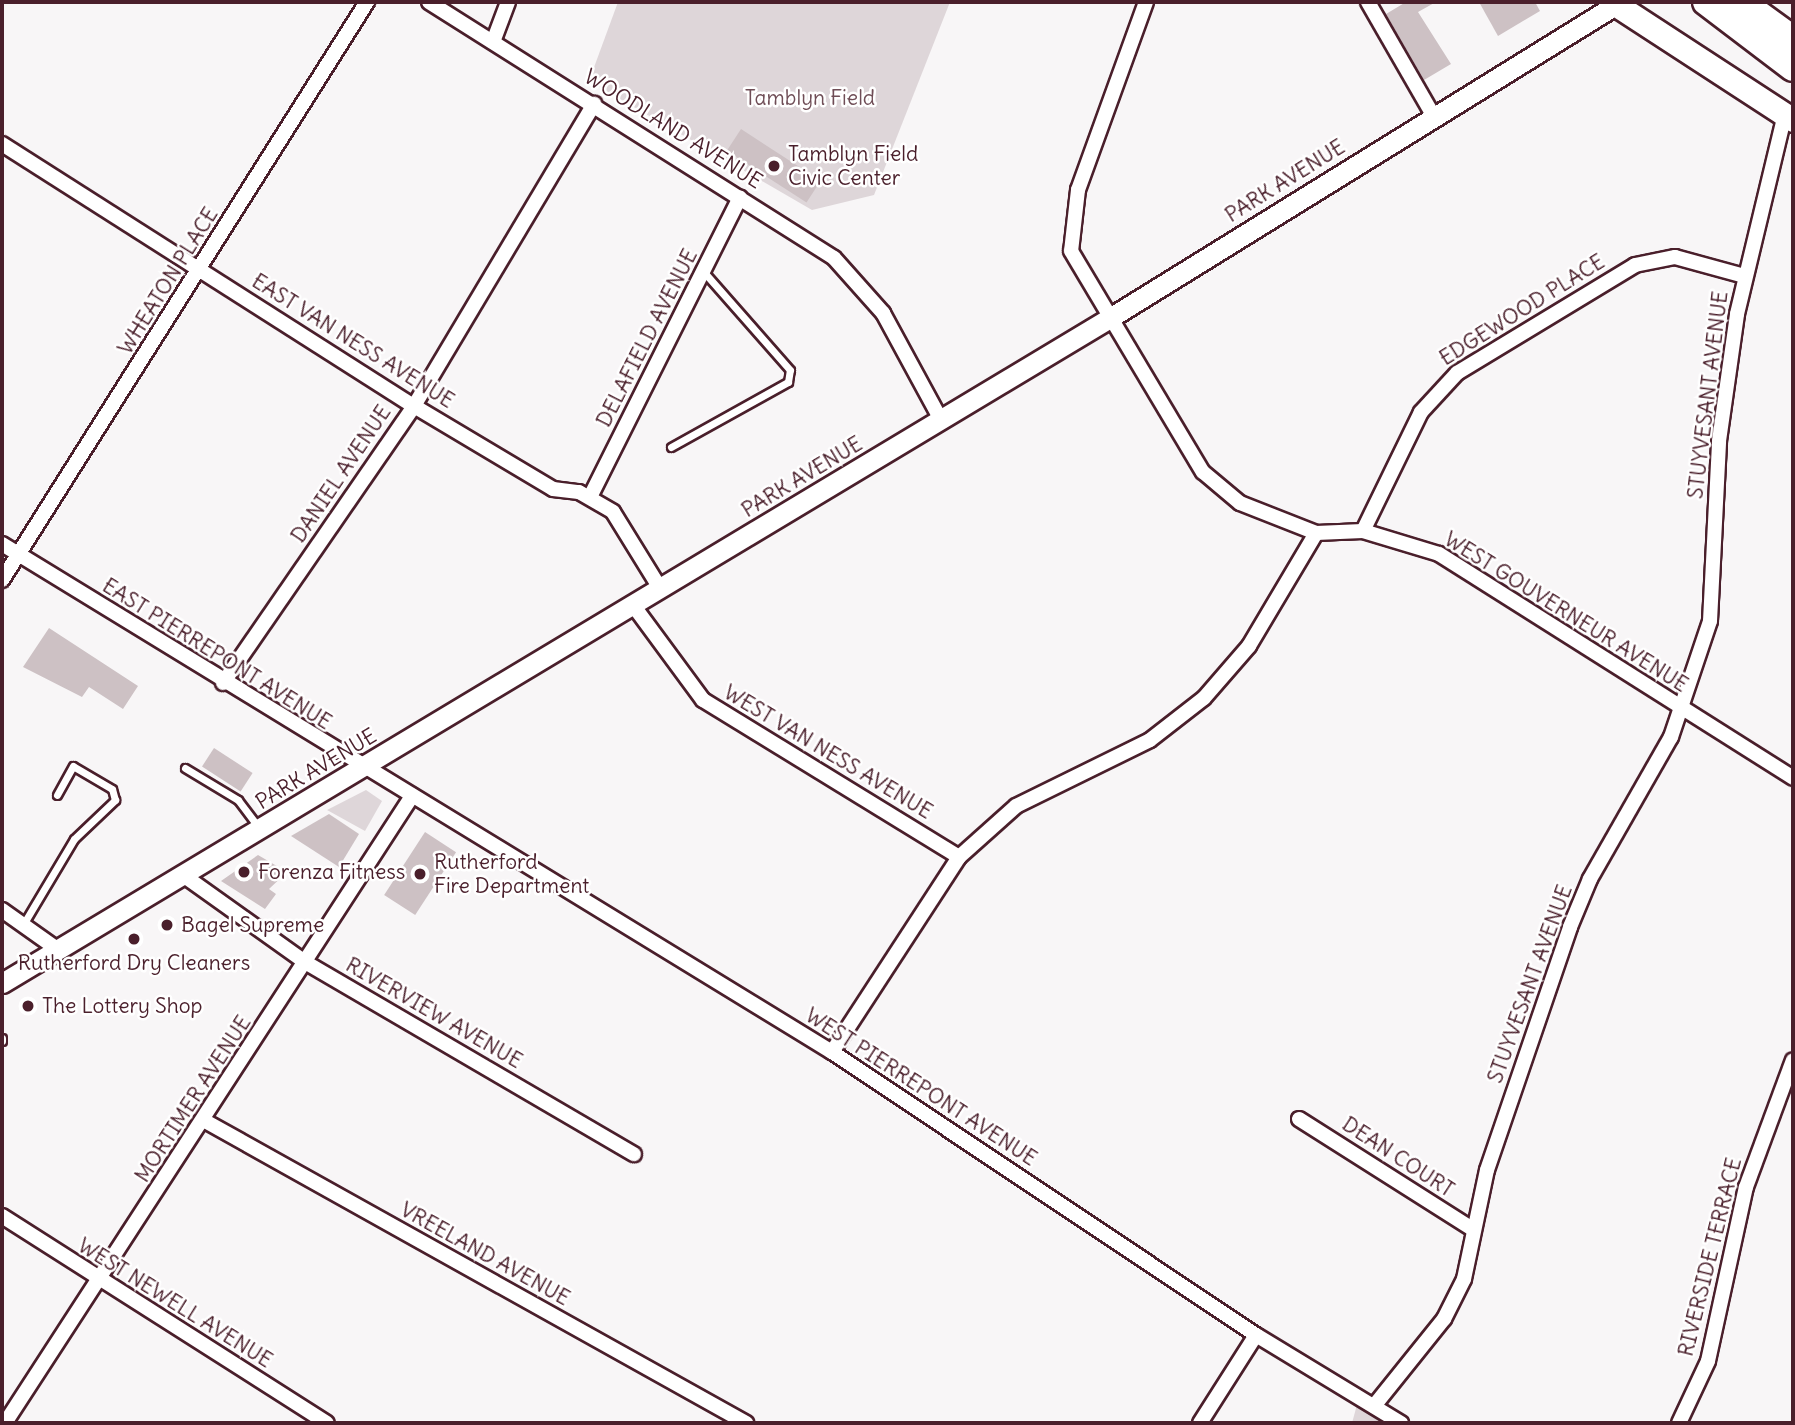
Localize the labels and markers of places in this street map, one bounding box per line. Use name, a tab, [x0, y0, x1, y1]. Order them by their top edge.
place label: Tamblyn Field Civic Center	[788, 141, 918, 191]
marker: Tamblyn Field Civic Center	[766, 158, 782, 174]
place label: Rutherford Fire Department	[434, 849, 589, 899]
place label: Forenza Fitness	[258, 859, 405, 885]
marker: Forenza Fitness	[236, 864, 252, 880]
marker: Rutherford Fire Department	[412, 866, 428, 882]
place label: Bagel Supreme	[181, 912, 324, 938]
marker: Bagel Supreme	[159, 917, 175, 933]
marker: Rutherford Dry Cleaners	[126, 931, 142, 947]
place label: Rutherford Dry Cleaners	[18, 950, 250, 976]
place label: The Lottery Shop	[42, 993, 203, 1019]
marker: The Lottery Shop	[20, 998, 36, 1014]

